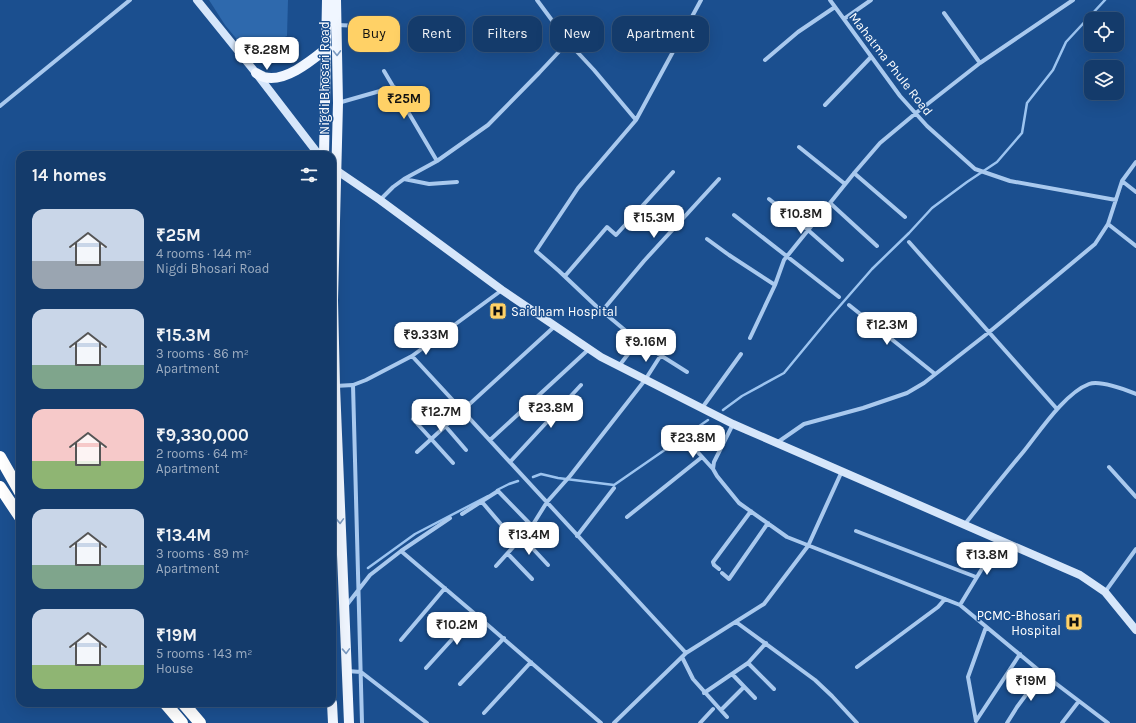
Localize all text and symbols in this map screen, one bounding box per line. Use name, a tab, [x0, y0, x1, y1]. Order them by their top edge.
street label: Mahatma Phule Road	[846, 9, 936, 119]
map controls	[1084, 12, 1124, 100]
button: locate	[1084, 12, 1124, 52]
chip: Buy	[348, 16, 400, 52]
chip: Rent	[408, 16, 465, 52]
chip: Filters	[473, 16, 542, 52]
chip: New	[550, 16, 604, 52]
chip: Apartment	[612, 16, 709, 52]
street label: Nigdi Bhosari Road	[317, 21, 332, 135]
pin: ₹8.28M	[234, 37, 300, 71]
text: ₹8.28M	[244, 42, 290, 57]
one-way arrow	[333, 50, 341, 56]
button: layers	[1084, 60, 1124, 100]
pin: ₹25M	[380, 86, 428, 120]
text: ₹25M	[387, 91, 421, 106]
icon: filters	[298, 164, 320, 186]
text: 14 homes	[32, 165, 107, 185]
pin: ₹10.8M	[768, 201, 834, 235]
pin: ₹15.3M	[621, 205, 687, 239]
text: ₹10.8M	[780, 206, 822, 221]
text: ₹15.3M	[633, 210, 675, 225]
icon: home	[64, 225, 112, 273]
text: ₹25M	[156, 225, 201, 245]
text: 4 rooms · 144 m²	[156, 246, 252, 261]
text: Nigdi Bhosari Road	[156, 261, 269, 276]
hospital icon: Saidham Hospital	[488, 301, 508, 321]
place label: Saidham Hospital	[511, 304, 618, 319]
pin: ₹12.3M	[854, 312, 920, 346]
text: ₹12.3M	[866, 317, 908, 332]
pin: ₹9.33M	[393, 322, 459, 356]
icon: home	[64, 325, 112, 373]
text: ₹15.3M	[156, 325, 211, 345]
text: ₹9.33M	[403, 327, 449, 342]
pin: ₹9.16M	[613, 329, 679, 363]
text: ₹9.16M	[625, 334, 667, 349]
text: 3 rooms · 86 m²	[156, 346, 249, 361]
text: Apartment	[156, 361, 219, 376]
pin: ₹23.8M	[518, 395, 584, 429]
pin: ₹12.7M	[408, 399, 474, 433]
text: ₹23.8M	[528, 400, 574, 415]
text: ₹12.7M	[421, 404, 461, 419]
icon: home	[64, 425, 112, 473]
text: ₹9,330,000	[156, 425, 249, 445]
pin: ₹23.8M	[660, 425, 726, 459]
text: ₹23.8M	[670, 430, 716, 445]
text: 2 rooms · 64 m²	[156, 446, 248, 461]
text: Apartment	[156, 461, 219, 476]
one-way arrow	[336, 518, 345, 524]
pin: ₹13.4M	[496, 522, 562, 556]
icon: home	[64, 525, 112, 573]
text: ₹13.4M	[156, 525, 211, 545]
text: ₹13.4M	[508, 527, 550, 542]
pin: ₹13.8M	[954, 542, 1020, 576]
text: 3 rooms · 89 m²	[156, 546, 249, 561]
text: ₹13.8M	[966, 547, 1008, 562]
text: Apartment	[156, 561, 219, 576]
place label: PCMC-Bhosari Hospital	[977, 608, 1061, 638]
pin: ₹10.2M	[424, 612, 490, 646]
hospital icon: PCMC-Bhosari Hospital	[1064, 612, 1084, 632]
text: ₹10.2M	[436, 617, 478, 632]
icon: home	[64, 625, 112, 673]
text: ₹19M	[156, 625, 197, 645]
text: 5 rooms · 143 m²	[156, 646, 253, 661]
one-way arrow	[342, 648, 350, 654]
text: House	[156, 661, 193, 676]
pin: ₹19M	[1007, 668, 1055, 702]
text: ₹19M	[1015, 673, 1047, 688]

